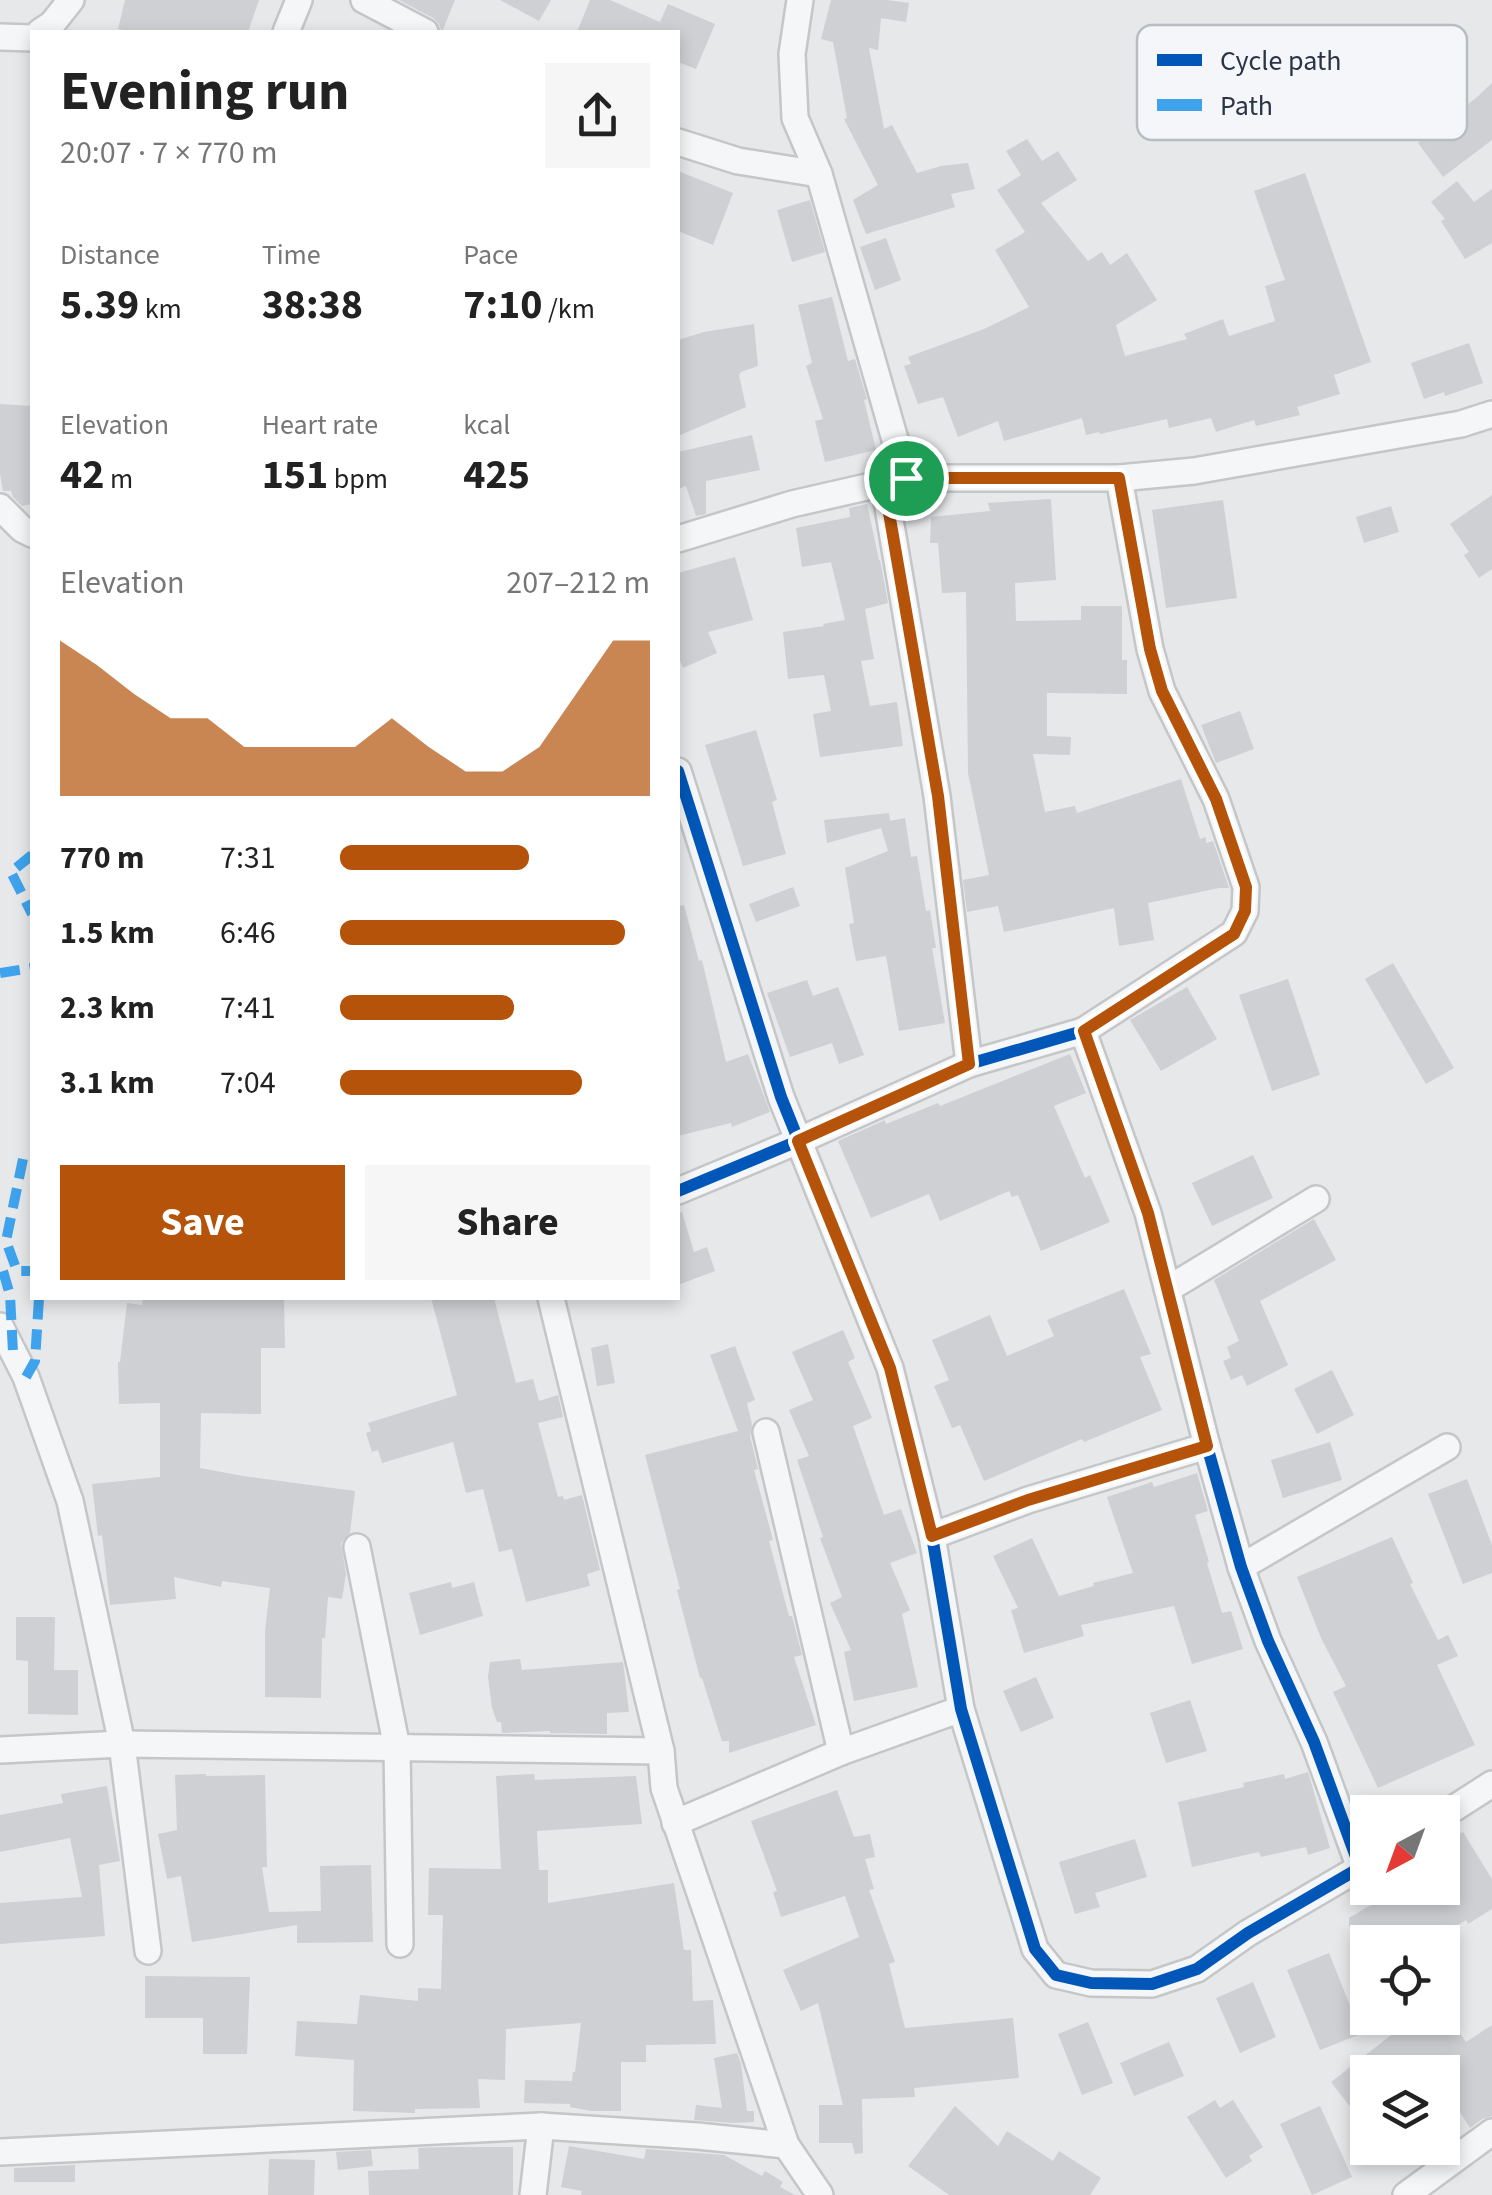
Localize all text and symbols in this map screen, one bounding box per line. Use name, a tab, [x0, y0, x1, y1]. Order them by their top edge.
legend	[1137, 25, 1467, 140]
text: Cycle path	[1220, 41, 1342, 81]
text: Evening run	[60, 53, 349, 131]
button: share	[545, 63, 650, 168]
text: Path	[1220, 86, 1273, 126]
text: 20:07 · 7 × 770 m	[60, 130, 278, 176]
text: Distance	[60, 235, 160, 275]
text: Time	[262, 235, 321, 275]
text: Pace	[463, 235, 518, 275]
text: 5.39	[60, 275, 139, 335]
text: 38:38	[262, 275, 363, 335]
text: 7:10	[463, 275, 542, 335]
text: km	[139, 289, 182, 329]
text: /km	[542, 289, 595, 329]
text: Elevation	[60, 405, 169, 445]
text: Heart rate	[262, 405, 378, 445]
text: kcal	[463, 405, 510, 445]
pin	[864, 436, 949, 521]
text: 42	[60, 445, 104, 505]
text: 151	[262, 445, 328, 505]
text: 425	[463, 445, 530, 505]
icon: arrive	[879, 451, 934, 506]
text: m	[104, 459, 133, 499]
text: bpm	[328, 459, 388, 499]
text: Elevation	[60, 560, 185, 606]
text: 207–212 m	[506, 560, 650, 606]
text: 770 m	[60, 835, 145, 881]
text: 7:31	[220, 835, 276, 881]
text: 1.5 km	[60, 910, 155, 956]
text: 6:46	[220, 910, 276, 956]
text: 2.3 km	[60, 985, 155, 1031]
text: 7:41	[220, 985, 276, 1031]
text: 3.1 km	[60, 1060, 155, 1106]
text: 7:04	[220, 1060, 276, 1106]
button: Save	[60, 1165, 345, 1280]
button: Share	[365, 1165, 650, 1280]
north arrow	[1350, 1795, 1460, 1905]
map controls	[1350, 1795, 1460, 2165]
button: locate	[1350, 1925, 1460, 2035]
button: layers	[1350, 2055, 1460, 2165]

